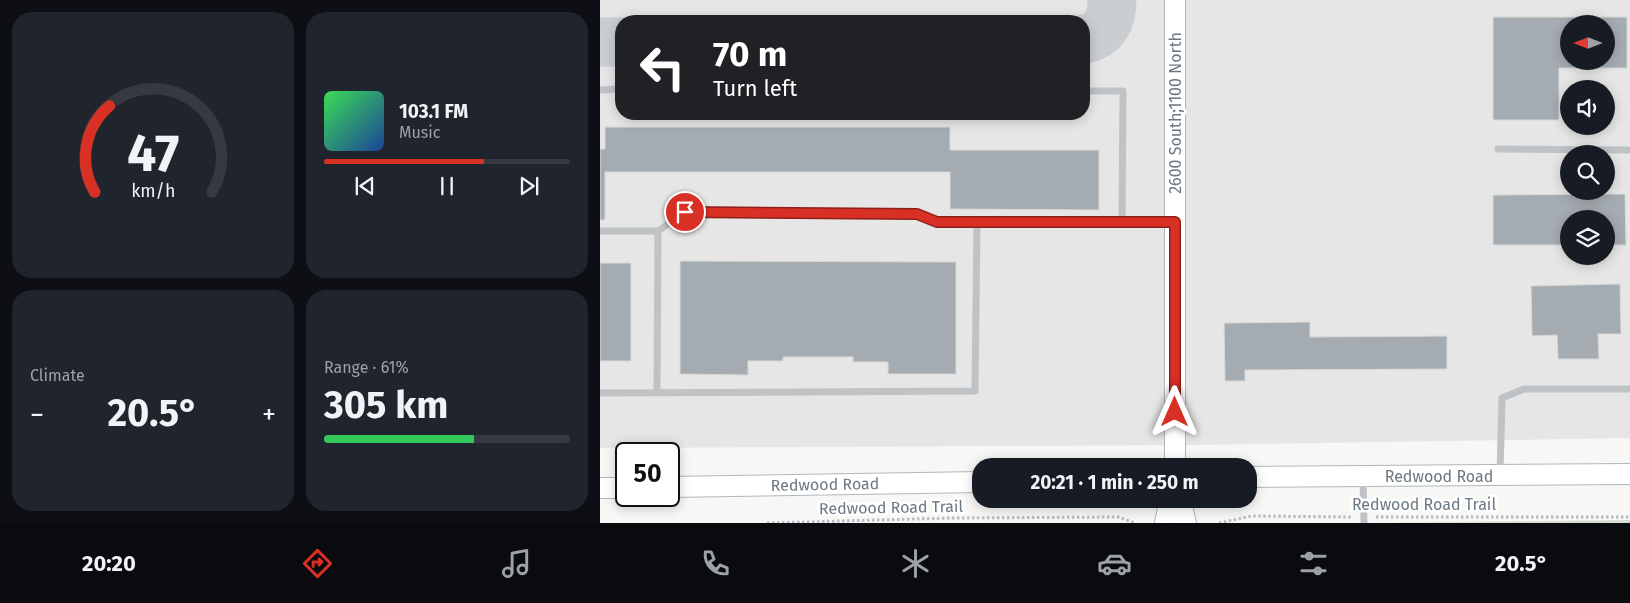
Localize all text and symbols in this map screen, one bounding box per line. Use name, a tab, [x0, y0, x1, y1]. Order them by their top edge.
north arrow	[1560, 15, 1615, 70]
map controls	[1560, 15, 1615, 265]
street label: 2600 South;1100 North	[1166, 32, 1185, 194]
text: 70 m	[713, 33, 787, 75]
icon: left	[630, 35, 695, 100]
text: Turn left	[713, 75, 797, 102]
button: sound	[1560, 80, 1615, 135]
text: 103.1 FM	[399, 100, 468, 123]
text: 47	[127, 122, 179, 185]
text: Music	[399, 123, 440, 142]
button: search	[1560, 145, 1615, 200]
icon: previous	[351, 172, 379, 200]
icon: pause	[433, 172, 461, 200]
icon: next	[515, 172, 543, 200]
text: km/h	[131, 180, 175, 202]
pin	[664, 191, 706, 233]
icon: arrive	[671, 198, 699, 226]
button: layers	[1560, 210, 1615, 265]
text: Range · 61%	[324, 358, 409, 377]
text: Climate	[30, 366, 85, 385]
text: 305 km	[324, 382, 448, 428]
position arrow	[1148, 385, 1200, 437]
text: 20.5°	[107, 390, 199, 436]
text: −	[30, 398, 44, 431]
text: +	[262, 398, 276, 431]
speed limit sign: 50	[615, 442, 680, 507]
street label: Redwood Road	[1385, 467, 1493, 486]
text: 20:21 · 1 min · 250 m	[1030, 471, 1199, 494]
street label: Redwood Road	[771, 474, 879, 495]
street label: Redwood Road Trail	[1352, 495, 1496, 514]
street label: Redwood Road Trail	[819, 497, 964, 518]
icon: directions	[300, 546, 335, 581]
icon: music	[499, 546, 534, 581]
icon: phone	[698, 546, 733, 581]
icon: climate	[898, 546, 933, 581]
icon: car	[1097, 546, 1132, 581]
icon: filters	[1296, 546, 1331, 581]
text: 20:20	[82, 550, 136, 577]
text: 20.5°	[1495, 550, 1548, 577]

